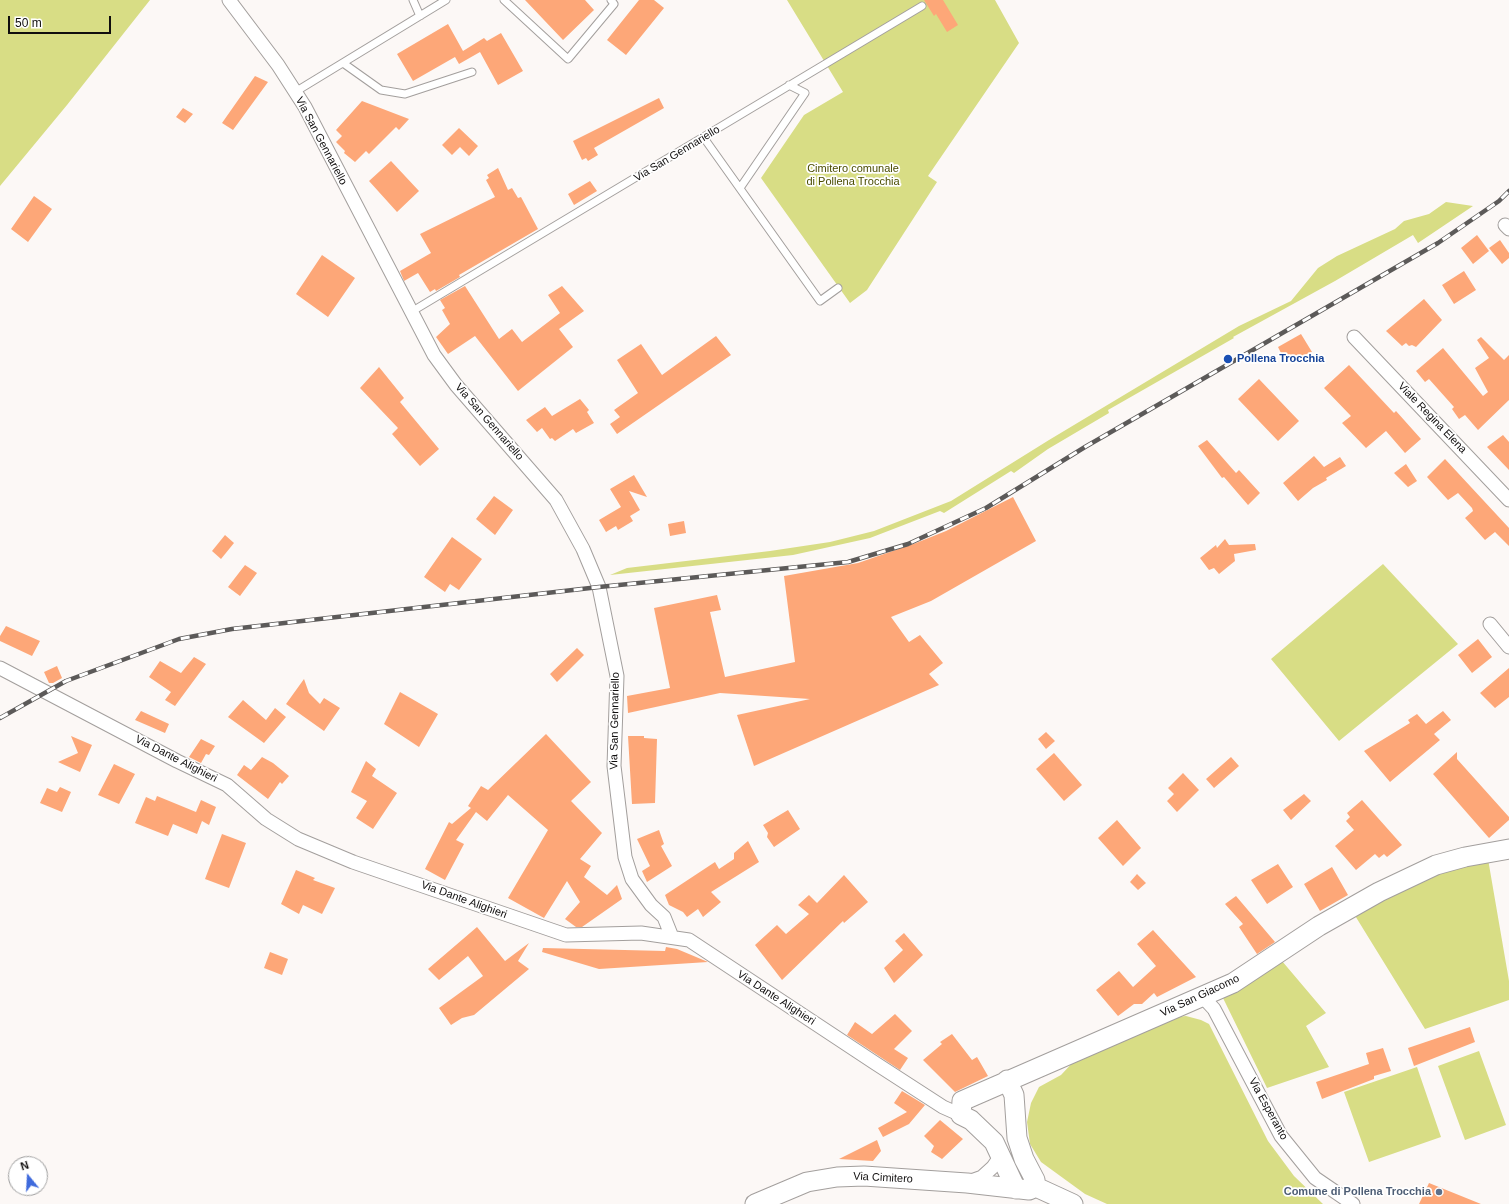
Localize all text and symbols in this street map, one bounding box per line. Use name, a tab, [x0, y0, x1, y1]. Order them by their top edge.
scale bar	[10, 8, 113, 34]
text: 50 m	[15, 16, 42, 30]
street label: Via San Gennariello	[292, 95, 350, 187]
street label: Via San Gennariello	[632, 123, 722, 185]
park label: Cimitero comunale di Pollena Trocchia	[806, 162, 900, 188]
place label: Pollena Trocchia	[1237, 352, 1324, 366]
marker: Pollena Trocchia	[1222, 353, 1234, 365]
street label: Viale Regina Elena	[1395, 380, 1469, 456]
street label: Via San Gennariello	[452, 381, 526, 463]
street label: Via San Gennariello	[608, 672, 622, 770]
street label: Via Dante Alighieri	[133, 733, 219, 785]
street label: Via Dante Alighieri	[419, 878, 509, 922]
street label: Via Dante Alighieri	[735, 968, 817, 1028]
street label: Via San Giacomo	[1159, 972, 1241, 1020]
street label: Via Esperanto	[1246, 1076, 1290, 1142]
north arrow	[8, 1156, 48, 1196]
text: N	[19, 1159, 30, 1172]
street label: Via Cimitero	[853, 1170, 913, 1186]
place label: Comune di Pollena Trocchia	[1284, 1185, 1431, 1199]
marker: Comune di Pollena Trocchia	[1434, 1187, 1444, 1197]

